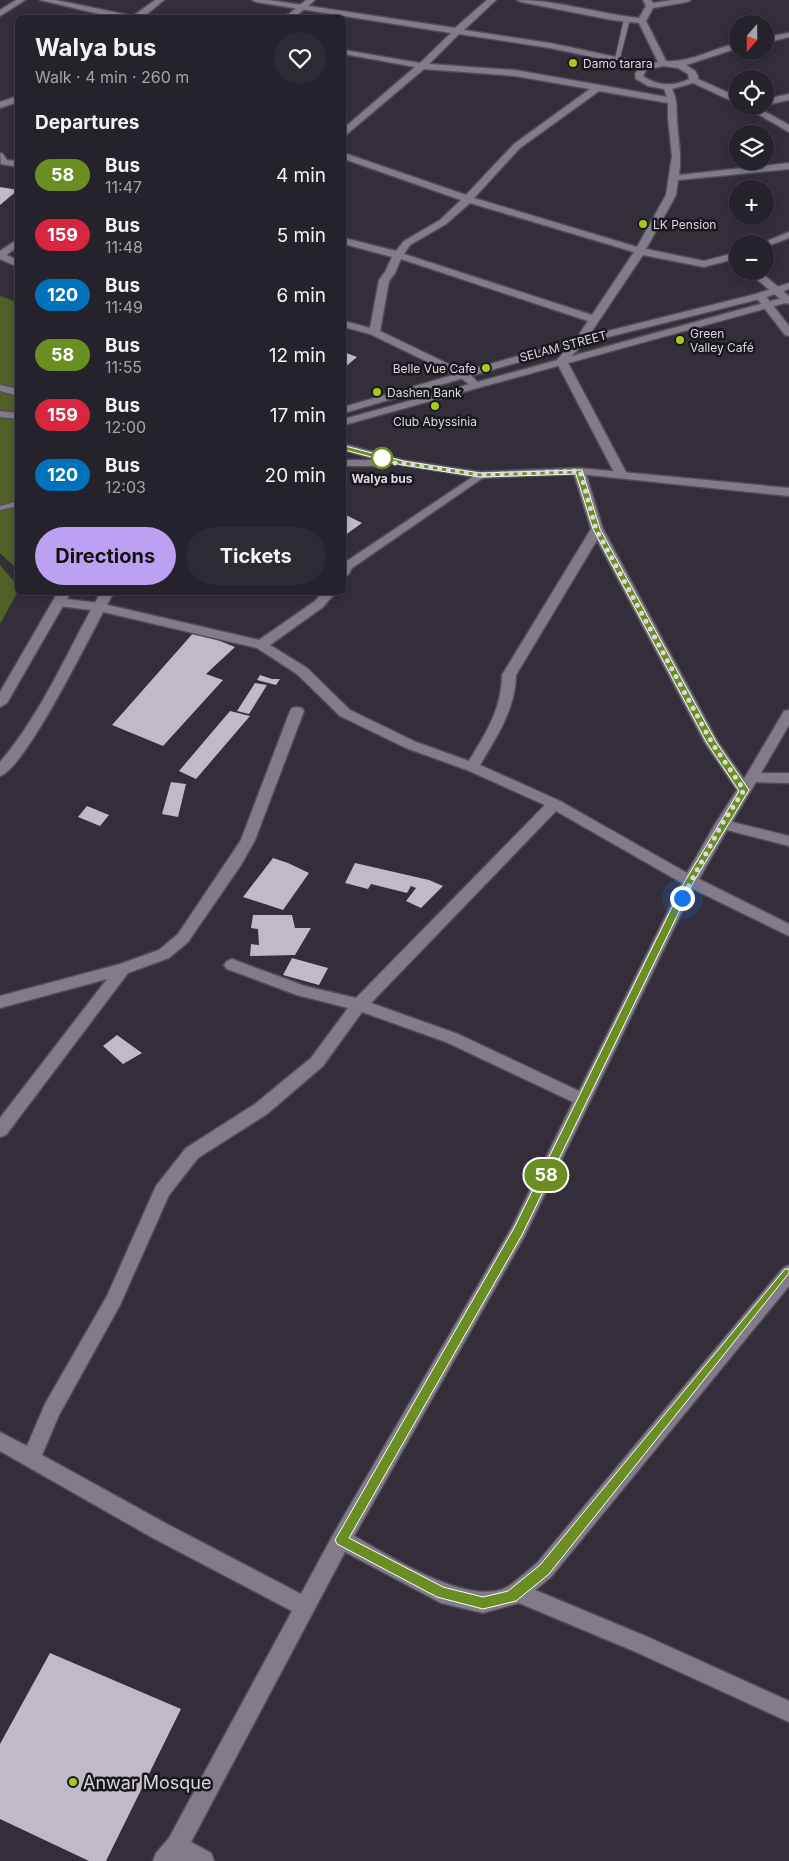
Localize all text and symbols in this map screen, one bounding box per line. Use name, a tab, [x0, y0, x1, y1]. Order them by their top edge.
north arrow	[729, 15, 774, 60]
map controls	[729, 15, 774, 280]
button: heart	[274, 32, 326, 84]
text: Walya bus	[35, 33, 157, 62]
place label: Damo tarara	[583, 56, 653, 71]
marker: Damo tarara	[567, 57, 579, 69]
text: Walk · 4 min · 260 m	[35, 67, 189, 87]
button: locate	[729, 70, 774, 115]
text: Departures	[35, 111, 139, 134]
button: layers	[729, 125, 774, 170]
text: Bus	[105, 154, 140, 177]
text: 58	[51, 164, 74, 185]
text: 4 min	[276, 164, 326, 187]
text: 11:47	[105, 177, 142, 197]
button: +	[729, 180, 774, 225]
text: Bus	[105, 214, 140, 237]
place label: LK Pension	[653, 217, 716, 232]
marker: LK Pension	[637, 218, 649, 230]
text: 159	[47, 224, 78, 245]
text: 5 min	[277, 224, 326, 247]
button: −	[729, 235, 774, 280]
text: 11:48	[105, 237, 143, 257]
text: Bus	[105, 274, 140, 297]
text: 120	[47, 284, 78, 305]
text: 6 min	[276, 284, 326, 307]
text: 11:49	[105, 297, 143, 317]
place label: Green Valley Café	[690, 326, 754, 355]
street label: SELAM STREET	[518, 327, 608, 365]
text: Bus	[105, 334, 140, 357]
marker: Green Valley Café	[674, 334, 686, 346]
text: 58	[51, 344, 74, 365]
text: 12 min	[269, 344, 326, 367]
text: 11:55	[105, 357, 142, 377]
place label: Belle Vue Cafe	[393, 361, 476, 376]
marker: Belle Vue Cafe	[480, 362, 492, 374]
place label: Dashen Bank	[387, 385, 462, 400]
marker: Dashen Bank	[371, 386, 383, 398]
text: Bus	[105, 394, 140, 417]
marker: Club Abyssinia	[429, 400, 441, 412]
text: 159	[47, 404, 78, 425]
text: 17 min	[270, 404, 326, 427]
place label: Club Abyssinia	[393, 414, 477, 429]
text: 12:00	[105, 417, 146, 437]
marker: Walya bus	[371, 447, 393, 469]
text: Bus	[105, 454, 140, 477]
text: 120	[47, 464, 78, 485]
text: 20 min	[265, 464, 326, 487]
place label: Walya bus	[352, 471, 413, 486]
text: 12:03	[105, 477, 146, 497]
button: Directions	[35, 527, 176, 585]
button: Tickets	[186, 527, 326, 585]
your location	[670, 886, 695, 911]
line badge: 58	[524, 1159, 568, 1191]
text: 58	[534, 1164, 558, 1185]
place label: Anwar Mosque	[83, 1772, 211, 1793]
marker: Anwar Mosque	[67, 1776, 79, 1788]

